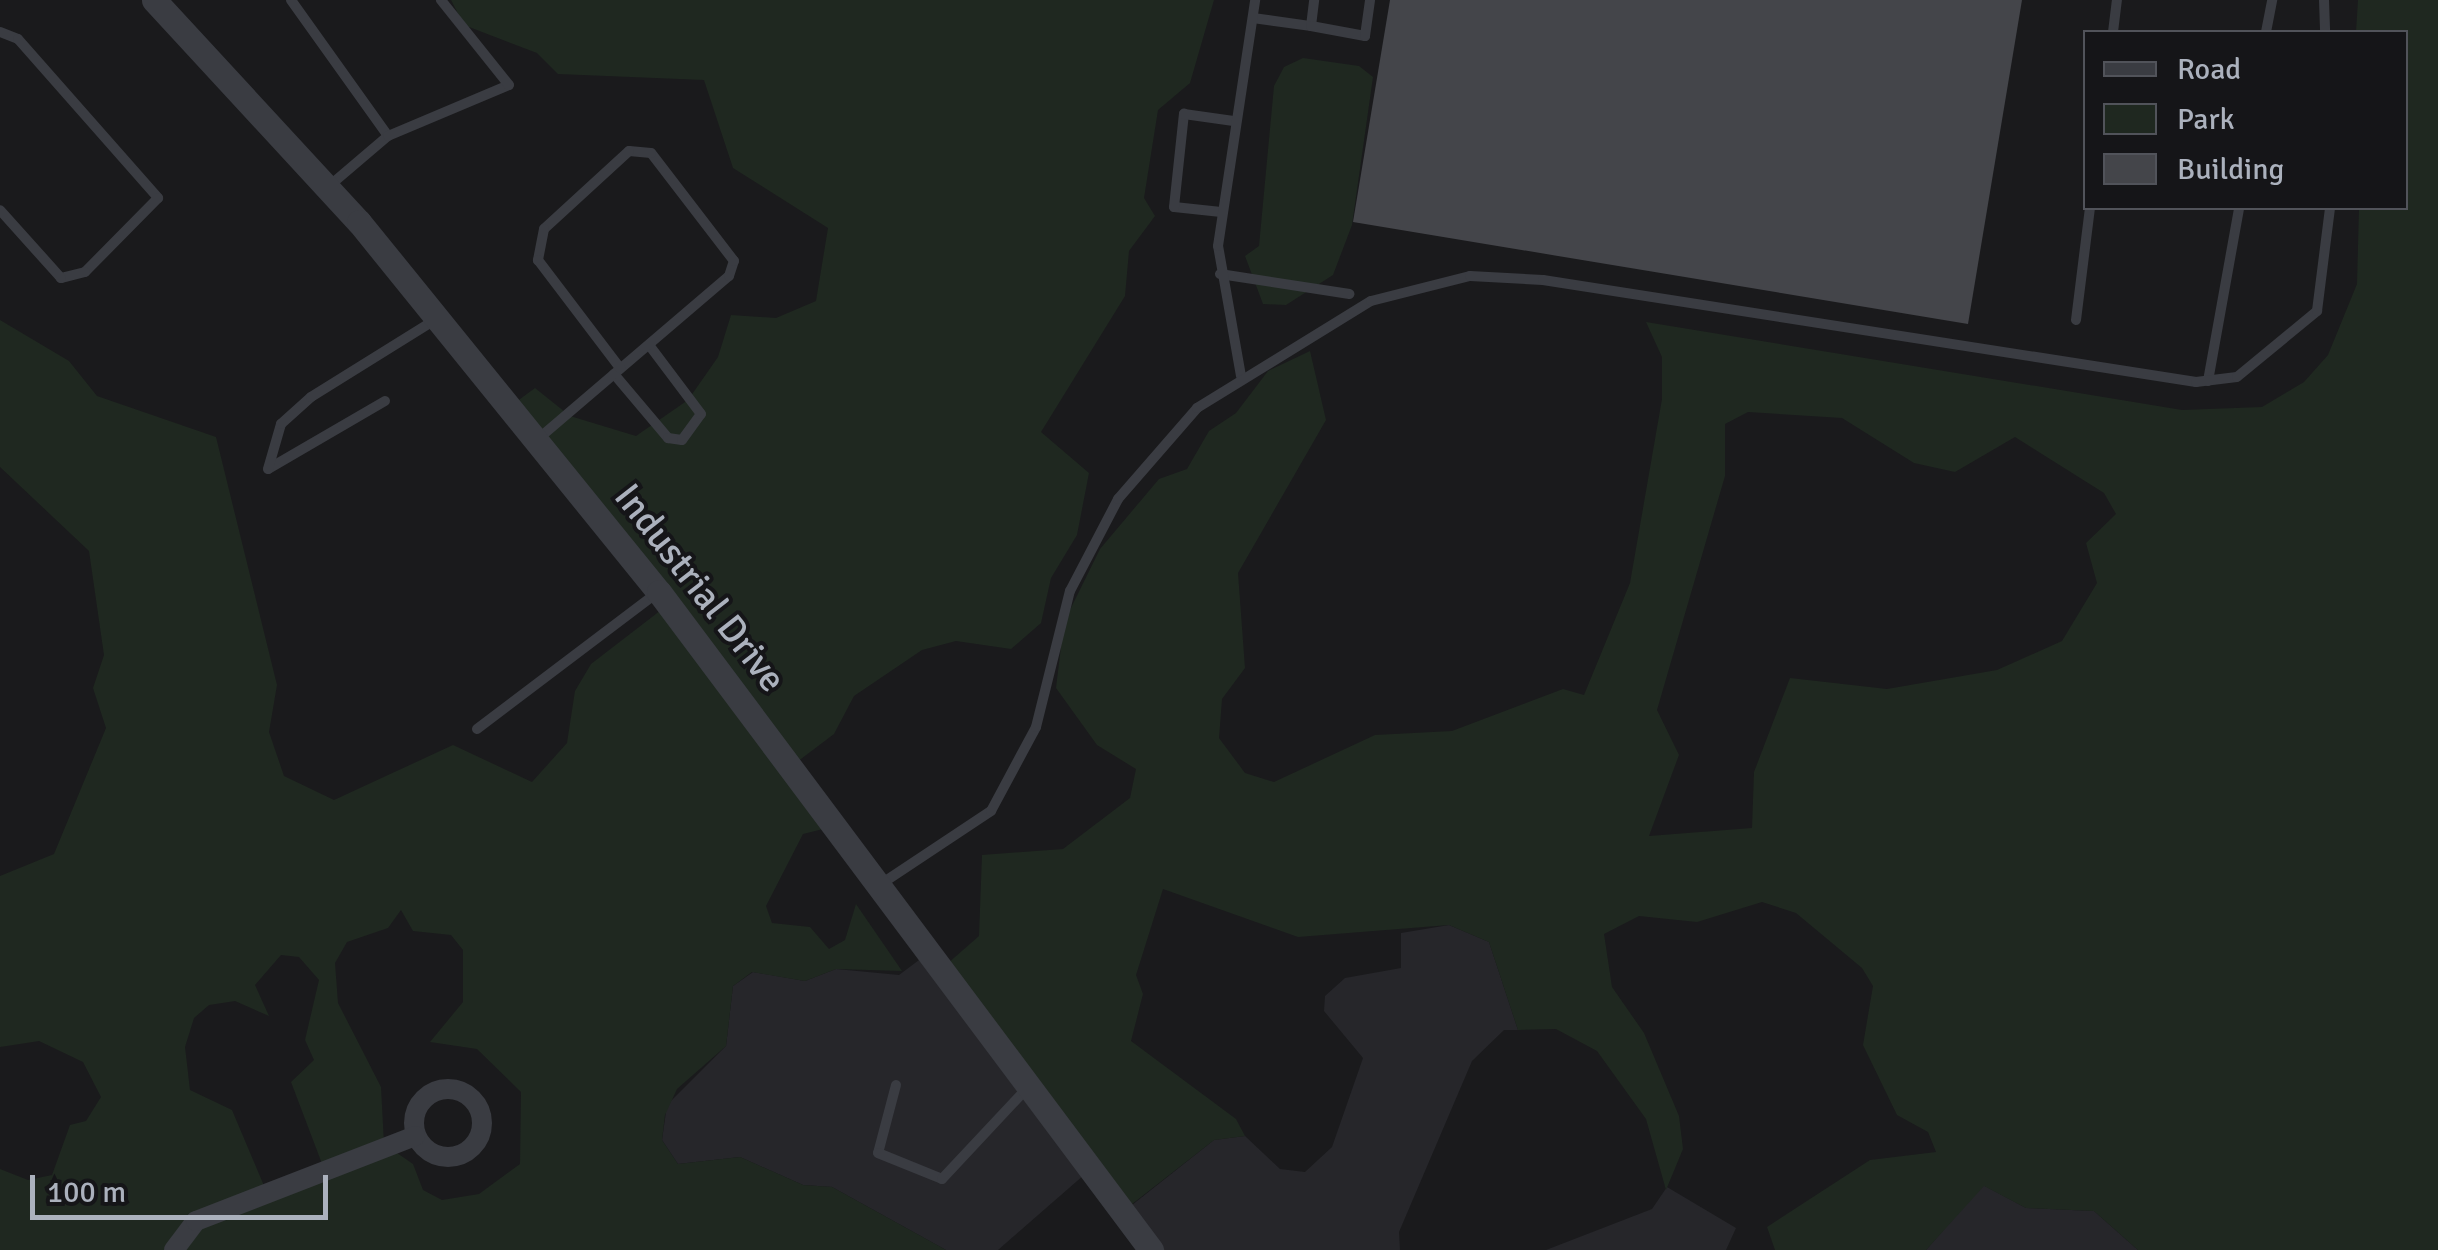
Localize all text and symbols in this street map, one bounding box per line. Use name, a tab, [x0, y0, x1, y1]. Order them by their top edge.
legend	[2083, 30, 2408, 210]
text: Road	[2177, 51, 2241, 88]
text: Park	[2177, 101, 2235, 138]
text: Building	[2177, 151, 2284, 188]
street label: Industrial Drive	[605, 475, 795, 701]
scale bar	[35, 1155, 332, 1217]
text: 100 m	[47, 1174, 126, 1211]

